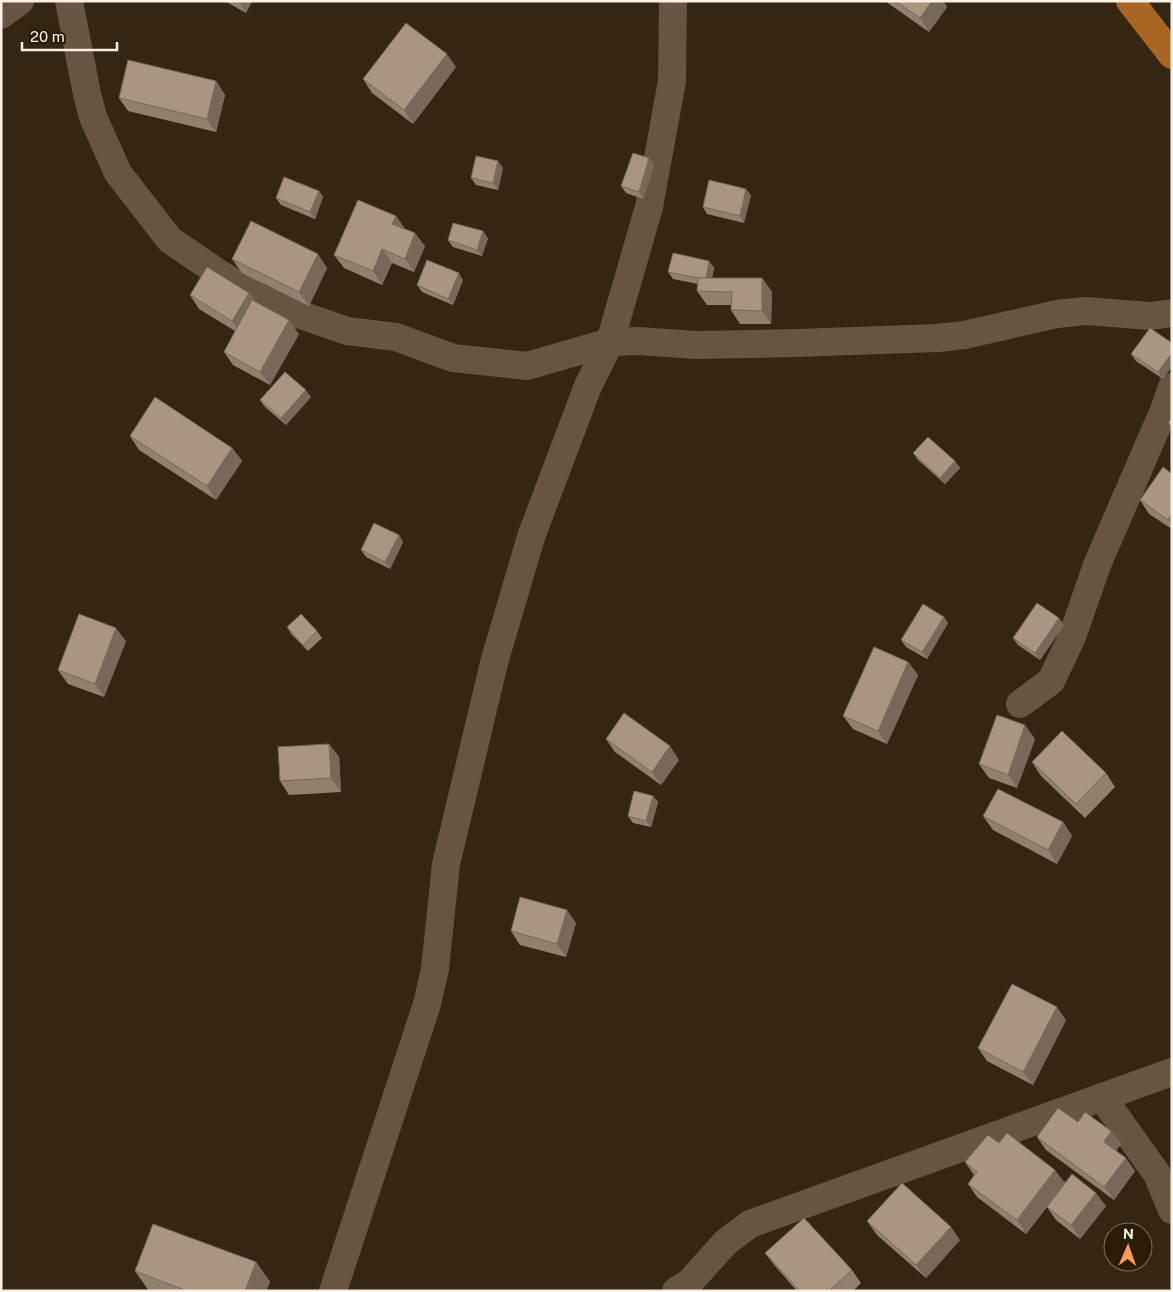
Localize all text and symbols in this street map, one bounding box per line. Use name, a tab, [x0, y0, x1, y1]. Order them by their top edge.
scale bar	[22, 20, 118, 52]
text: 20 m	[30, 28, 65, 45]
north arrow	[1103, 1222, 1153, 1272]
text: N	[1123, 1226, 1134, 1242]

